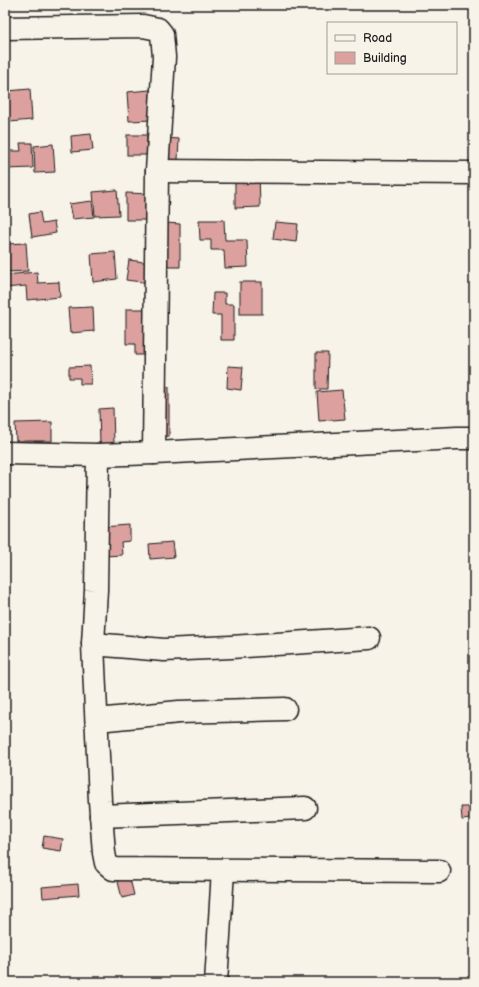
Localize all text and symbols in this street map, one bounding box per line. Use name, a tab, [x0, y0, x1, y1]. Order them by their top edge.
legend	[327, 22, 457, 74]
text: Road	[363, 31, 392, 46]
text: Building	[363, 51, 407, 66]

